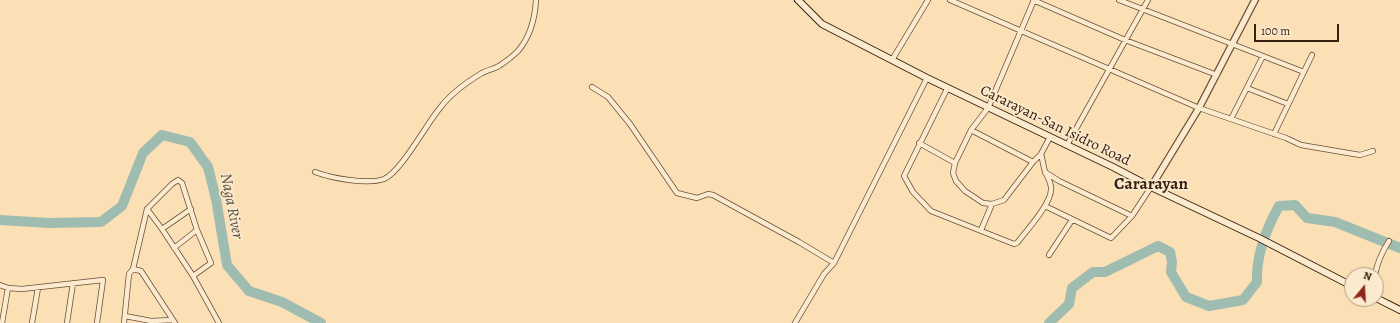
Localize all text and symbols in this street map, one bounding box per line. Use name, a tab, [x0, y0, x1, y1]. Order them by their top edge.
scale bar	[1256, 16, 1341, 42]
text: 100 m	[1261, 23, 1290, 39]
street label: Cararayan-San Isidro Road	[977, 82, 1133, 170]
water label: Naga River	[215, 172, 247, 240]
district label: Cararayan	[1114, 175, 1188, 195]
north arrow	[1344, 267, 1384, 307]
text: N	[1361, 268, 1374, 284]

